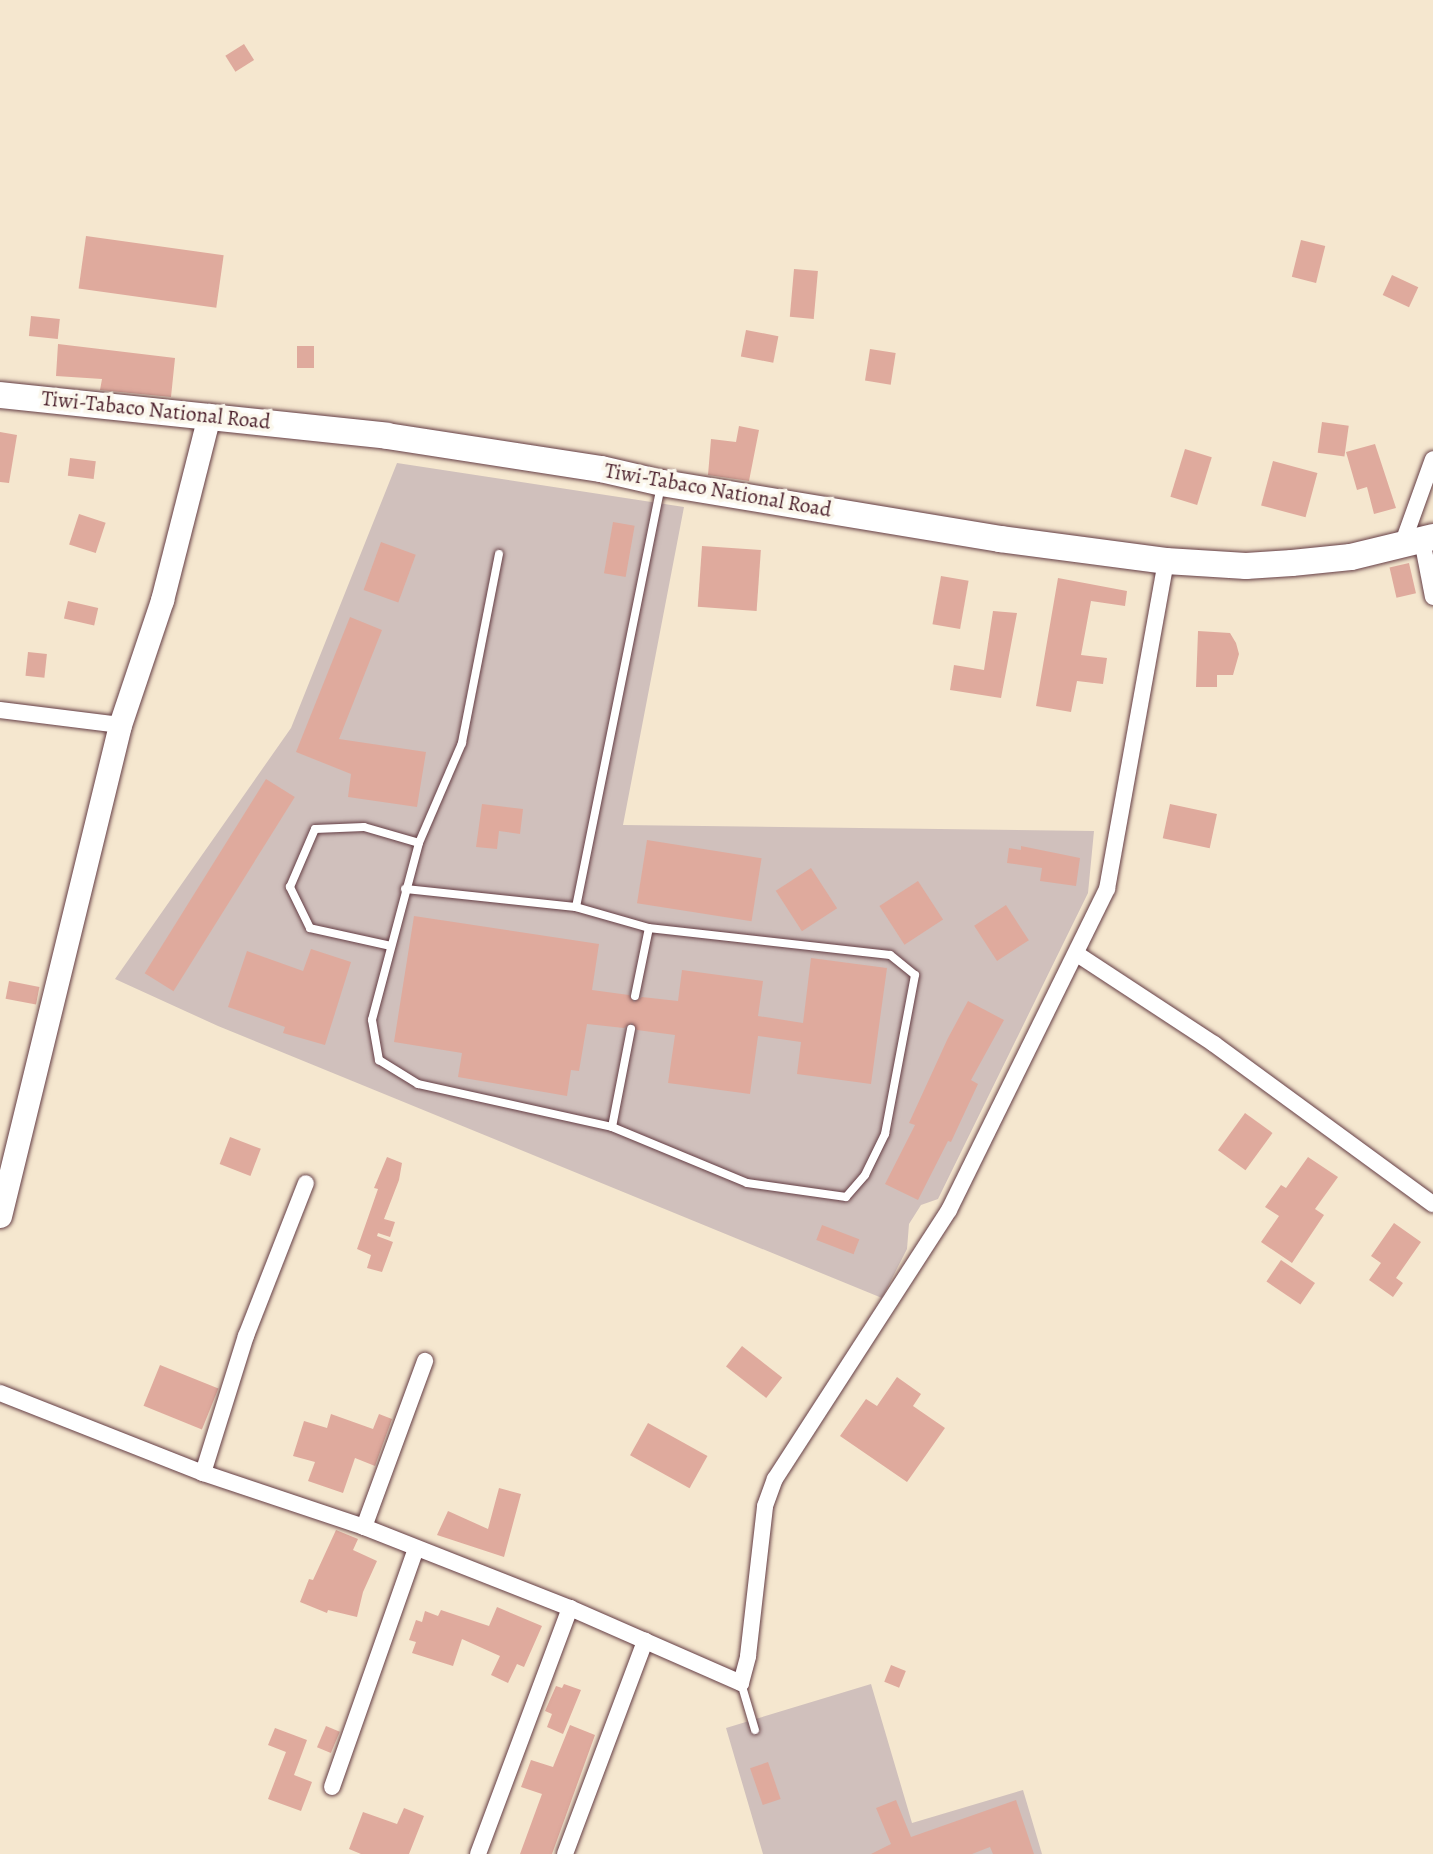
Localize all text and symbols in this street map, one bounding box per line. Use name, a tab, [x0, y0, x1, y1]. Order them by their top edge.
street label: Tiwi-Tabaco National Road	[40, 385, 272, 435]
street label: Tiwi-Tabaco National Road	[603, 458, 833, 522]

